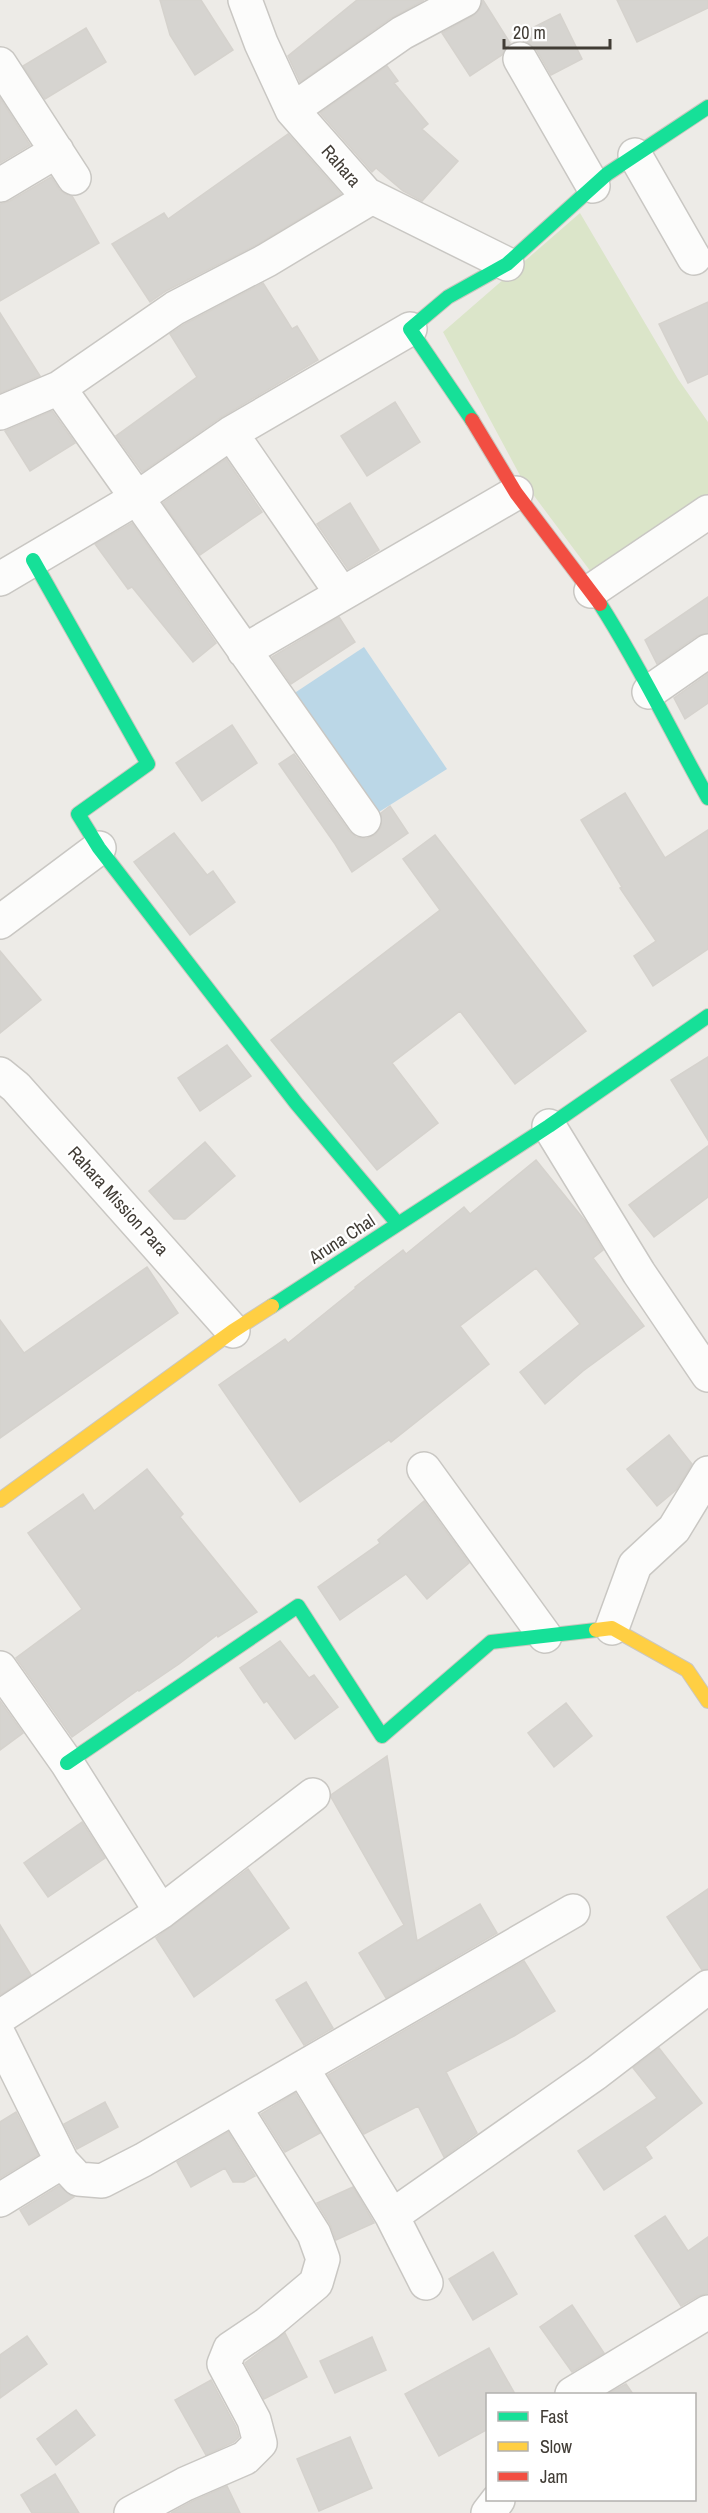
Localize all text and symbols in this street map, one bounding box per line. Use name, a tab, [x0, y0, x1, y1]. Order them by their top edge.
scale bar	[504, 12, 610, 50]
text: 20 m	[513, 20, 546, 45]
street label: Rahara	[316, 139, 367, 192]
street label: Rahara Mission Para	[62, 1140, 174, 1261]
street label: Aruna Chal	[303, 1208, 380, 1270]
legend	[486, 2393, 696, 2501]
text: Fast	[540, 2404, 568, 2429]
text: Slow	[540, 2434, 572, 2459]
text: Jam	[540, 2464, 568, 2489]

